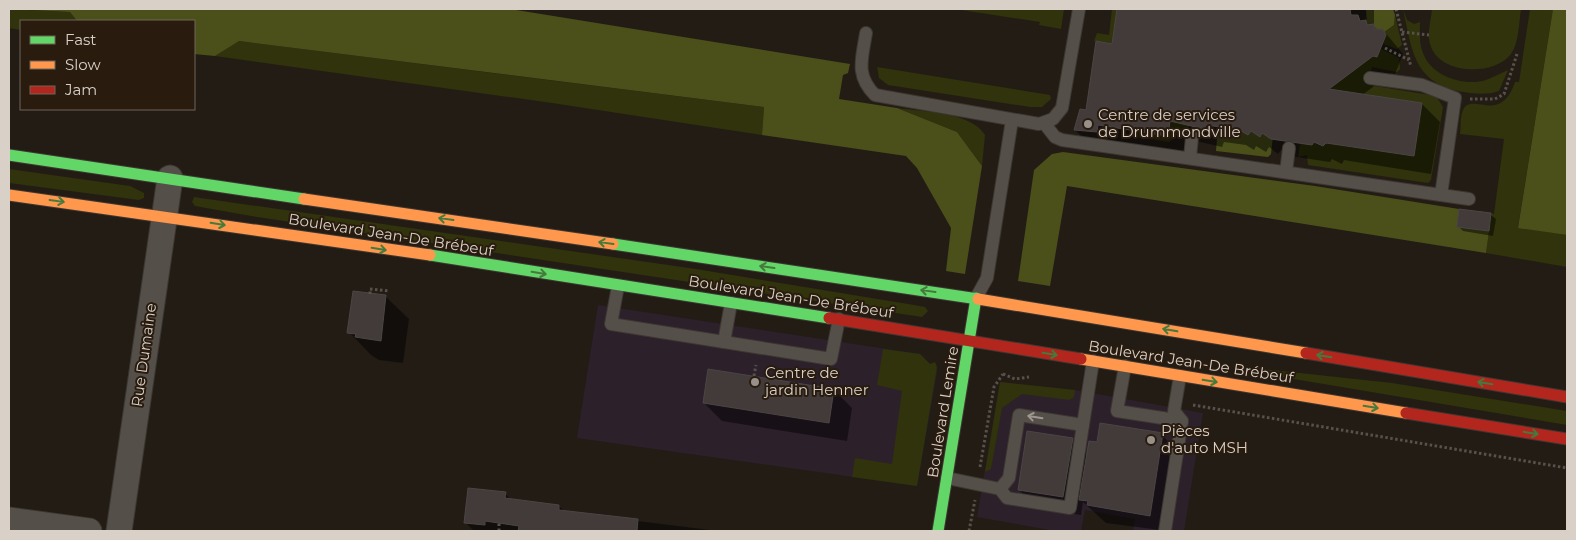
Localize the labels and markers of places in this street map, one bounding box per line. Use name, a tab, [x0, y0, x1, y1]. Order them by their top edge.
place label: Centre de services de Drummondville	[1098, 105, 1241, 141]
marker: Centre de services de Drummondville	[1082, 118, 1094, 130]
place label: Centre de jardin Henner	[763, 363, 869, 399]
marker: Centre de jardin Henner	[749, 376, 761, 388]
place label: Pièces d'auto MSH	[1161, 421, 1248, 457]
marker: Pièces d'auto MSH	[1145, 434, 1157, 446]

